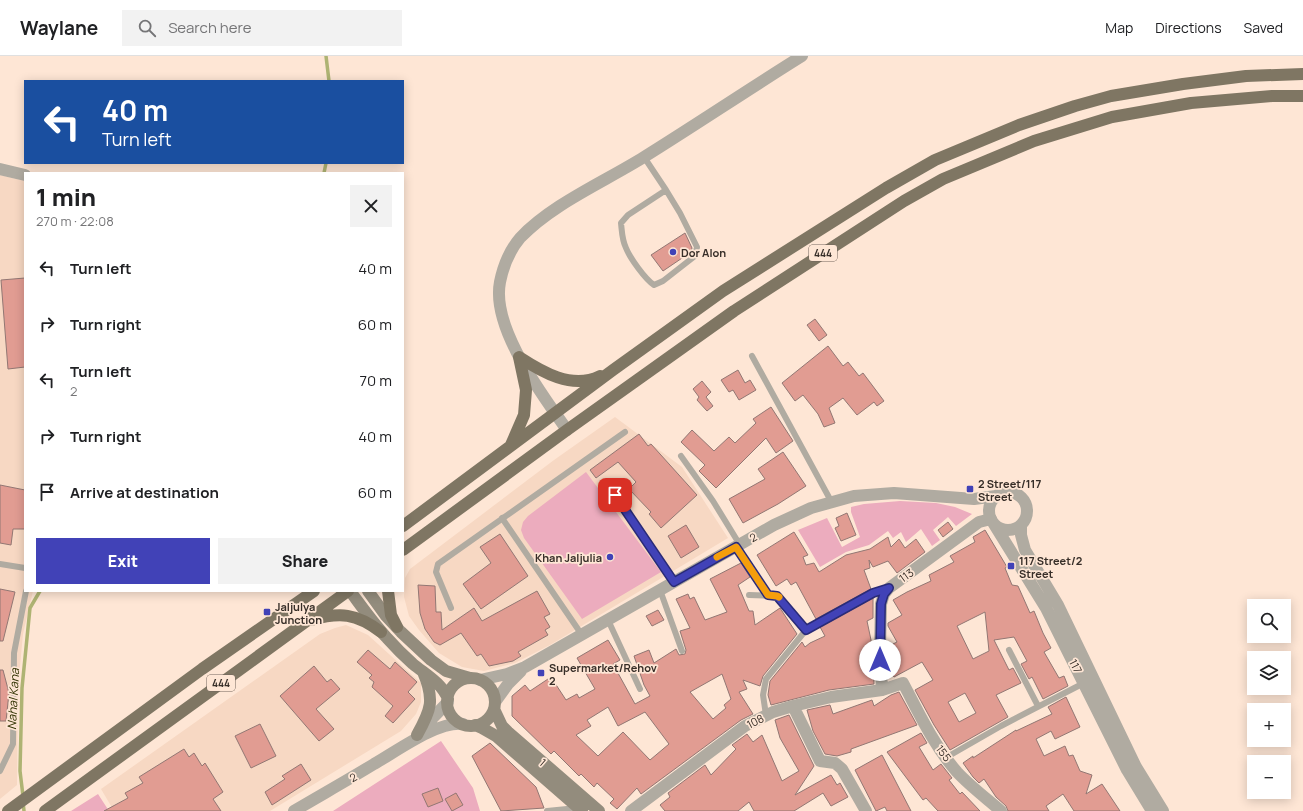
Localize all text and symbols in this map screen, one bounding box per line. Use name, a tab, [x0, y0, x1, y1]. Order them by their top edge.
search box	[122, 10, 402, 46]
text: Waylane	[20, 15, 98, 41]
icon: search	[136, 17, 158, 39]
text: Search here	[168, 17, 252, 38]
text: Map	[1105, 18, 1133, 37]
text: Directions	[1155, 18, 1222, 37]
text: Saved	[1244, 18, 1283, 37]
text: 40 m	[102, 91, 168, 129]
icon: left	[36, 96, 88, 148]
text: Turn left	[102, 127, 172, 151]
text: 1 min	[36, 180, 96, 213]
button: close	[350, 185, 392, 227]
text: 270 m · 22:08	[36, 212, 114, 230]
place label: Dor Alon	[681, 245, 726, 260]
road number: 444	[809, 245, 837, 261]
marker: Dor Alon	[668, 247, 678, 257]
icon: left	[36, 257, 58, 279]
text: Turn left	[70, 258, 132, 279]
text: 40 m	[358, 258, 392, 279]
icon: right	[36, 313, 58, 335]
text: Turn right	[70, 314, 141, 335]
text: 60 m	[358, 314, 392, 335]
text: Turn left	[70, 361, 132, 382]
icon: left	[36, 369, 58, 391]
text: 70 m	[360, 370, 392, 391]
text: 2	[70, 382, 77, 400]
icon: right	[36, 425, 58, 447]
text: Turn right	[70, 426, 141, 447]
text: 40 m	[358, 426, 392, 447]
place label: 2 Street/117 Street	[978, 476, 1041, 504]
pin	[598, 478, 632, 512]
icon: arrive	[36, 481, 58, 503]
text: Arrive at destination	[70, 482, 219, 503]
text: 60 m	[358, 482, 392, 503]
icon: arrive	[604, 484, 626, 506]
marker: 2 Street/117 Street	[965, 484, 975, 494]
street label: 2	[747, 529, 759, 545]
button: Exit	[36, 538, 210, 584]
button: Share	[218, 538, 392, 584]
place label: Khan Jaljulia	[535, 550, 602, 565]
marker: Khan Jaljulia	[605, 552, 615, 562]
place label: 117 Street/2 Street	[1019, 553, 1082, 581]
marker: 117 Street/2 Street	[1006, 561, 1016, 571]
street label: 113	[896, 565, 916, 585]
place label: Jaljulya Junction	[275, 599, 322, 627]
map controls	[1247, 599, 1291, 799]
button: search	[1247, 599, 1291, 643]
marker: Jaljulya Junction	[262, 607, 272, 617]
position arrow	[859, 639, 901, 681]
button: layers	[1247, 651, 1291, 695]
street label: 117	[1066, 656, 1086, 676]
place label: Supermarket/Rehov 2	[549, 660, 657, 688]
water label: Nahal Kana	[3, 667, 23, 730]
marker: Supermarket/Rehov 2	[536, 668, 546, 678]
road number: 444	[207, 675, 235, 691]
button: +	[1247, 703, 1291, 747]
street label: 108	[744, 710, 766, 732]
street label: 155	[933, 742, 955, 764]
street label: 1	[536, 755, 550, 769]
button: −	[1247, 755, 1291, 799]
street label: 2	[347, 769, 359, 785]

